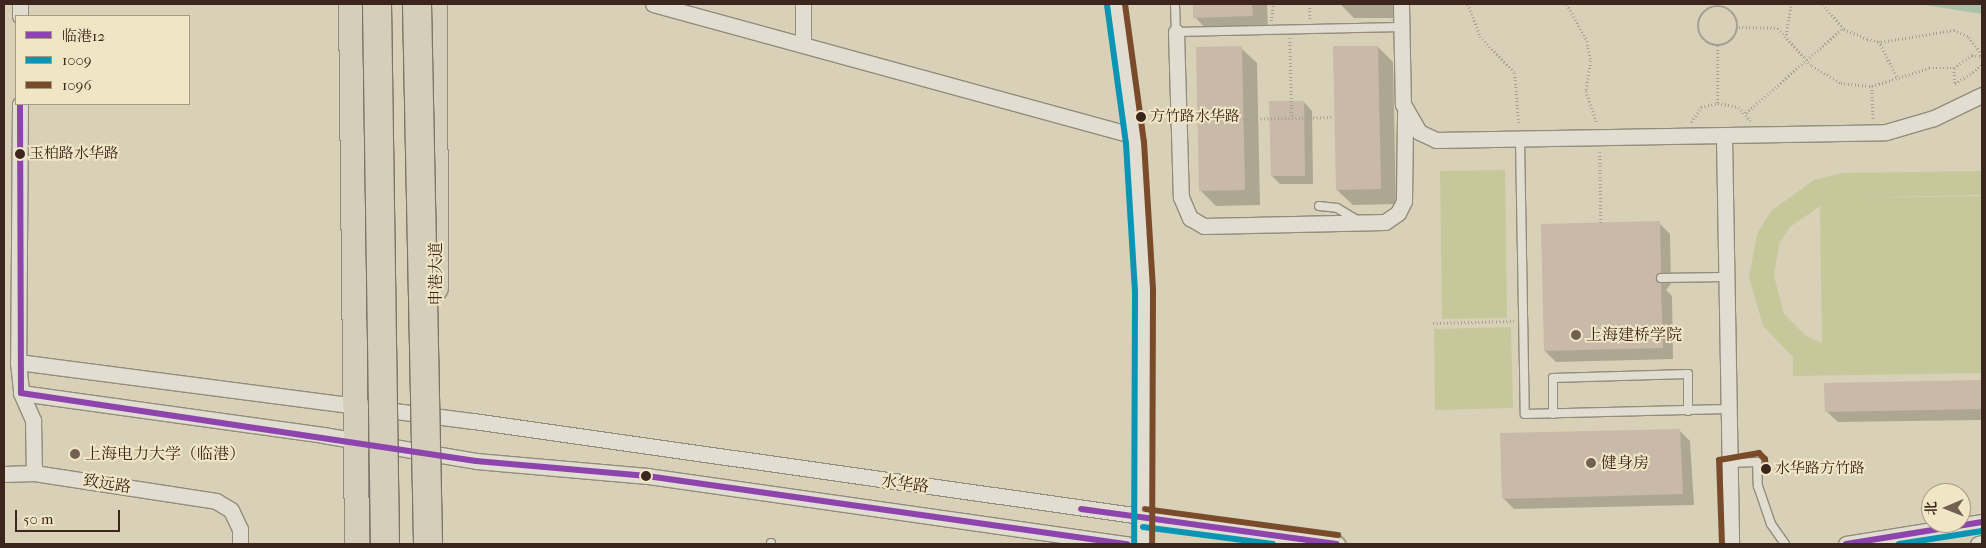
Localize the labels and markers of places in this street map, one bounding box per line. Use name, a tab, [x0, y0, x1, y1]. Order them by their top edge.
place label: 方竹路水华路	[1150, 108, 1240, 126]
marker: 方竹路水华路	[1136, 112, 1146, 122]
place label: 玉柏路水华路	[29, 145, 119, 163]
marker: 玉柏路水华路	[15, 149, 25, 159]
place label: 上海建桥学院	[1586, 325, 1682, 345]
marker: 上海建桥学院	[1570, 329, 1582, 341]
place label: 上海电力大学（临港）	[85, 444, 245, 464]
marker: 上海电力大学（临港）	[69, 448, 81, 460]
place label: 健身房	[1601, 453, 1649, 473]
marker: 健身房	[1585, 457, 1597, 469]
place label: 水华路方竹路	[1775, 460, 1865, 478]
marker: 水华路方竹路	[1761, 464, 1771, 474]
unlabelled marker	[641, 471, 651, 481]

